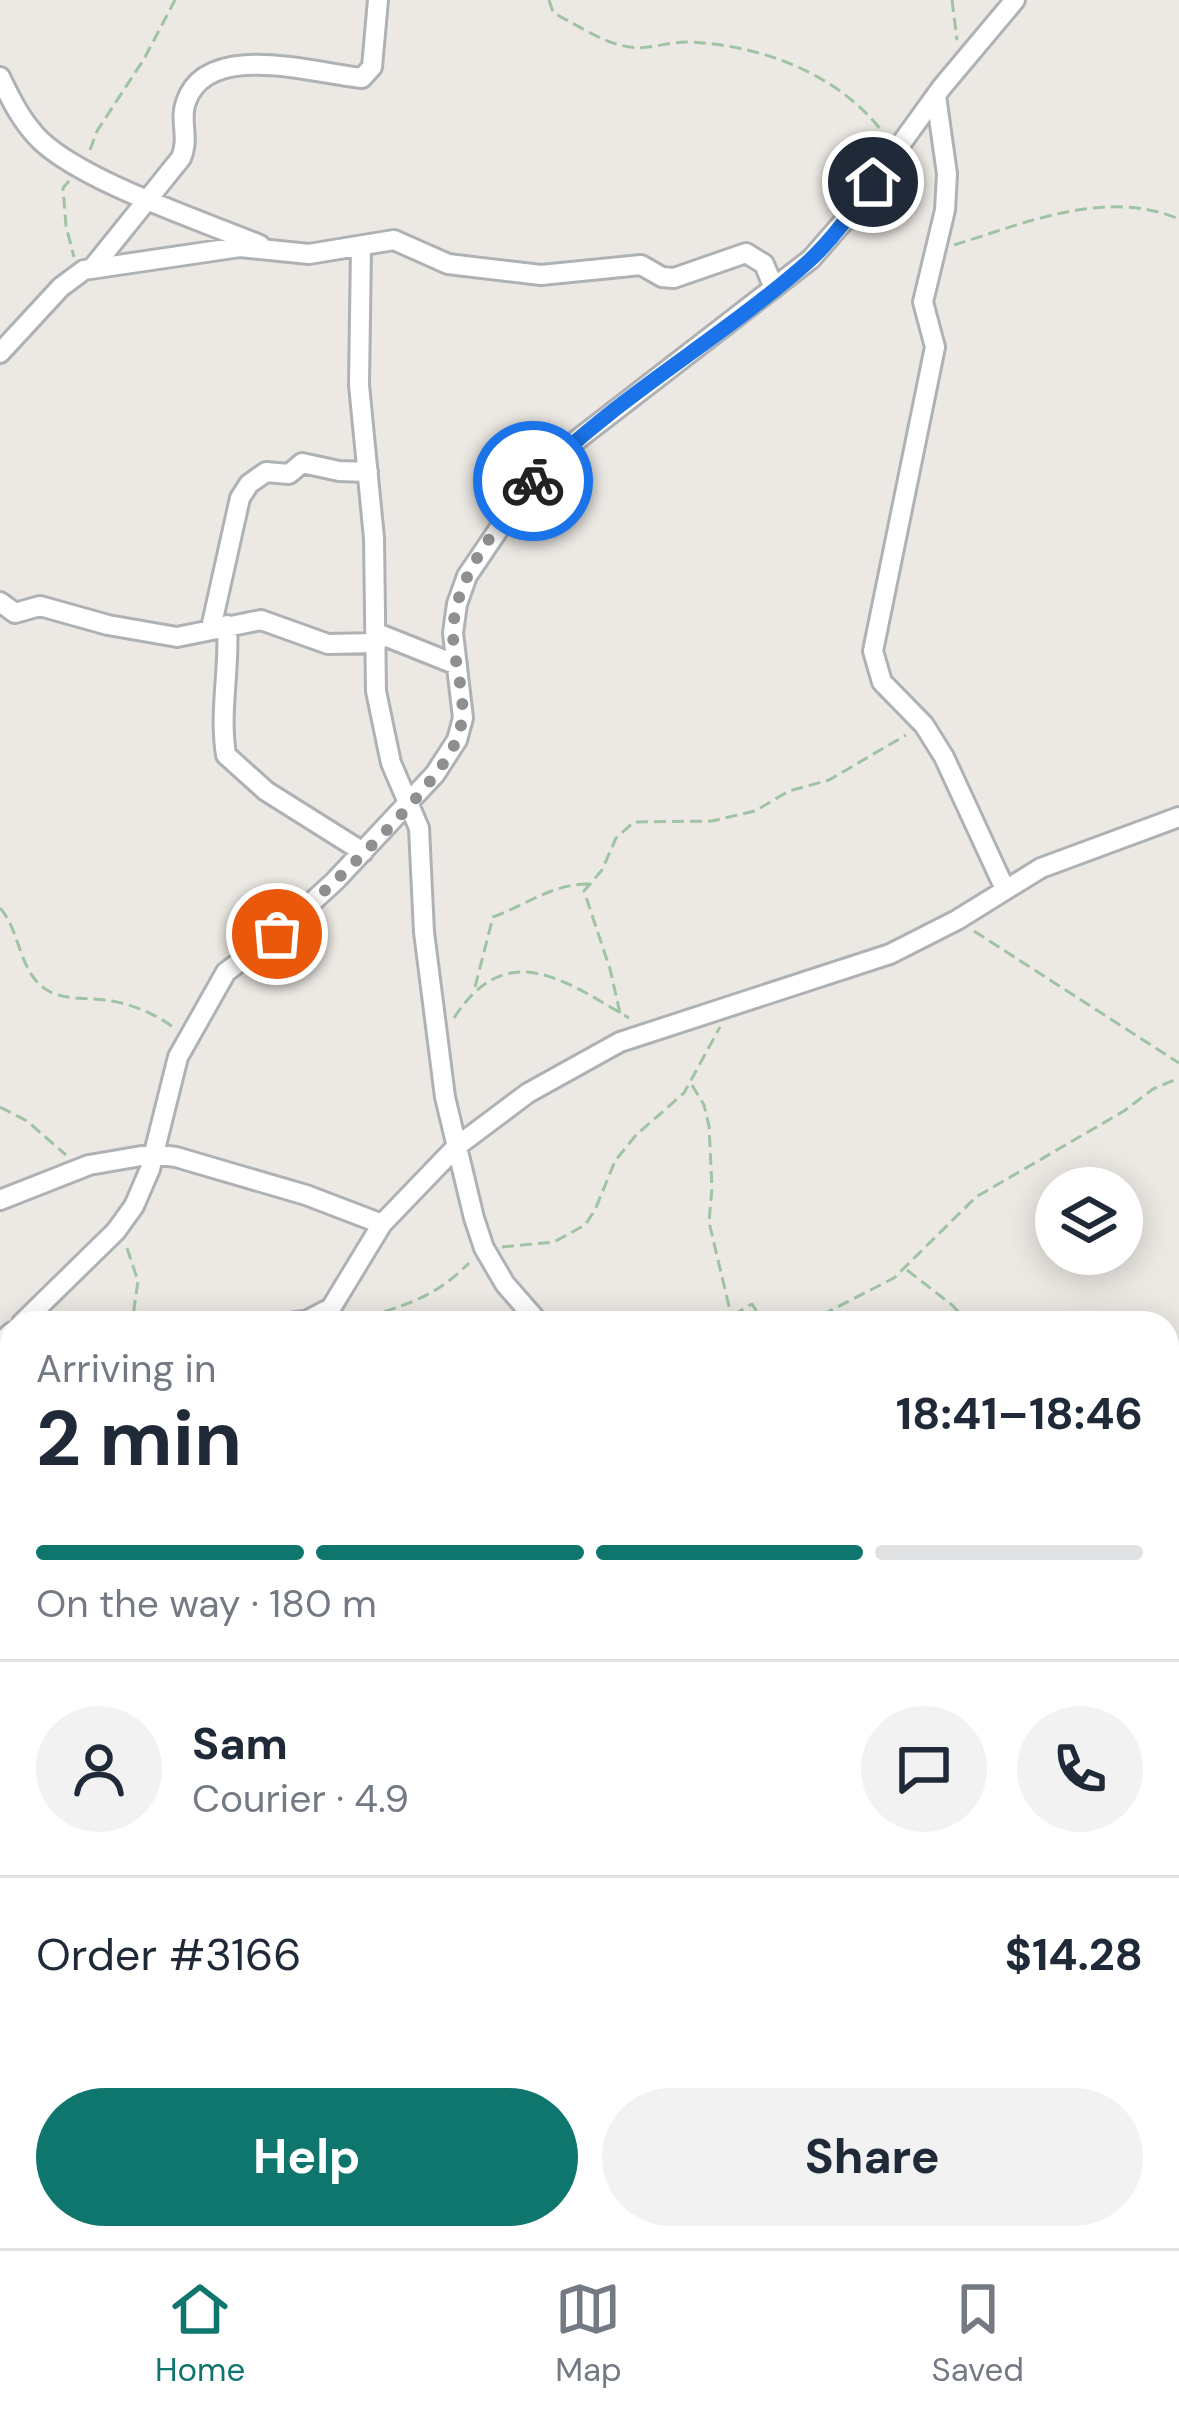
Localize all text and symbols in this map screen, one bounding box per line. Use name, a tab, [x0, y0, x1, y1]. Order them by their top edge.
pin	[822, 131, 924, 233]
icon: home	[840, 149, 906, 215]
courier	[473, 421, 593, 541]
icon: bike	[500, 448, 566, 514]
pin	[226, 883, 328, 985]
icon: bag	[244, 901, 310, 967]
map controls	[1035, 1167, 1143, 1275]
button: layers	[1035, 1167, 1143, 1275]
text: Arriving in	[36, 1343, 216, 1394]
text: 18:41–18:46	[896, 1384, 1143, 1443]
text: 2 min	[36, 1388, 242, 1489]
text: On the way · 180 m	[36, 1578, 377, 1629]
button: person	[36, 1706, 162, 1832]
button: chat	[861, 1706, 987, 1832]
button: phone	[1017, 1706, 1143, 1832]
text: Sam	[192, 1714, 288, 1773]
text: Courier · 4.9	[192, 1773, 409, 1824]
text: Order #3166	[36, 1925, 302, 1984]
text: $14.28	[1005, 1925, 1143, 1984]
button: Help	[36, 2088, 578, 2226]
button: Share	[602, 2088, 1143, 2226]
tab: Home	[155, 2276, 245, 2391]
tab: Map	[555, 2276, 622, 2391]
tab: Saved	[932, 2276, 1024, 2391]

